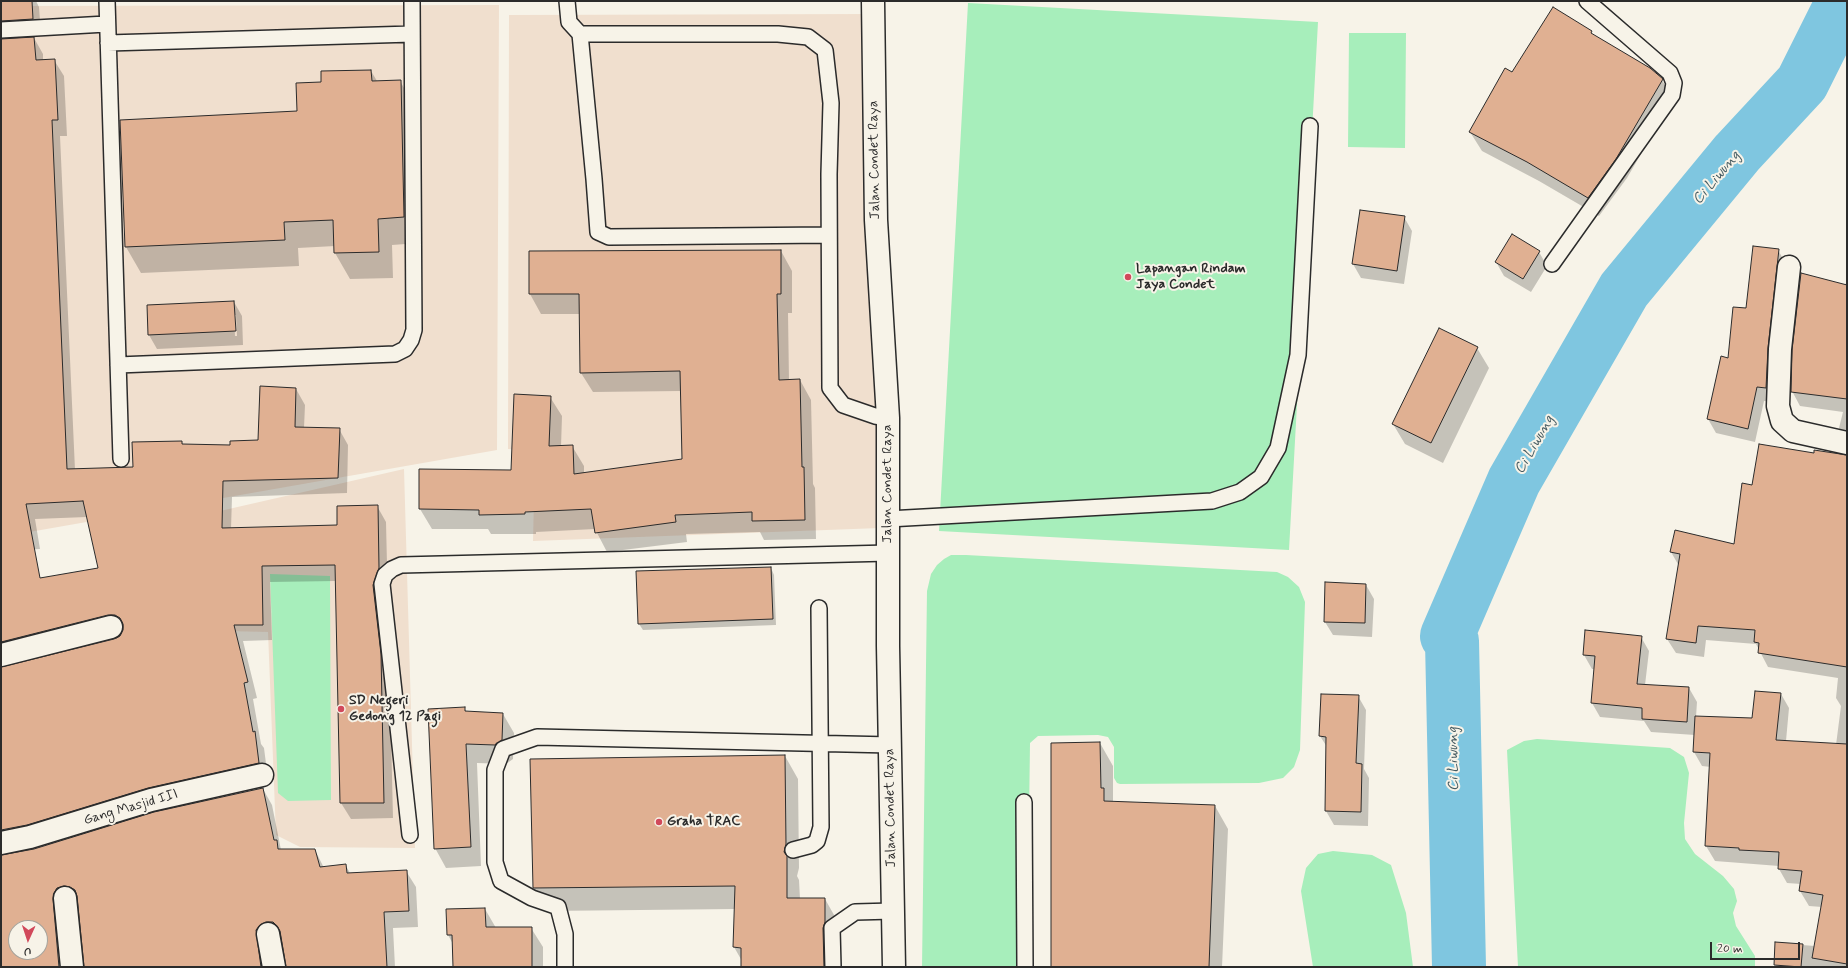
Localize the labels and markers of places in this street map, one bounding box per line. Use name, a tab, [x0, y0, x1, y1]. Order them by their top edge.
place label: Lapangan Rindam Jaya Condet	[1136, 261, 1246, 294]
marker: Lapangan Rindam Jaya Condet	[1123, 272, 1133, 282]
place label: SD Negeri Gedong 12 Pagi	[349, 693, 441, 726]
marker: SD Negeri Gedong 12 Pagi	[336, 704, 346, 714]
place label: Graha TRAC	[667, 814, 740, 830]
marker: Graha TRAC	[654, 817, 664, 827]

